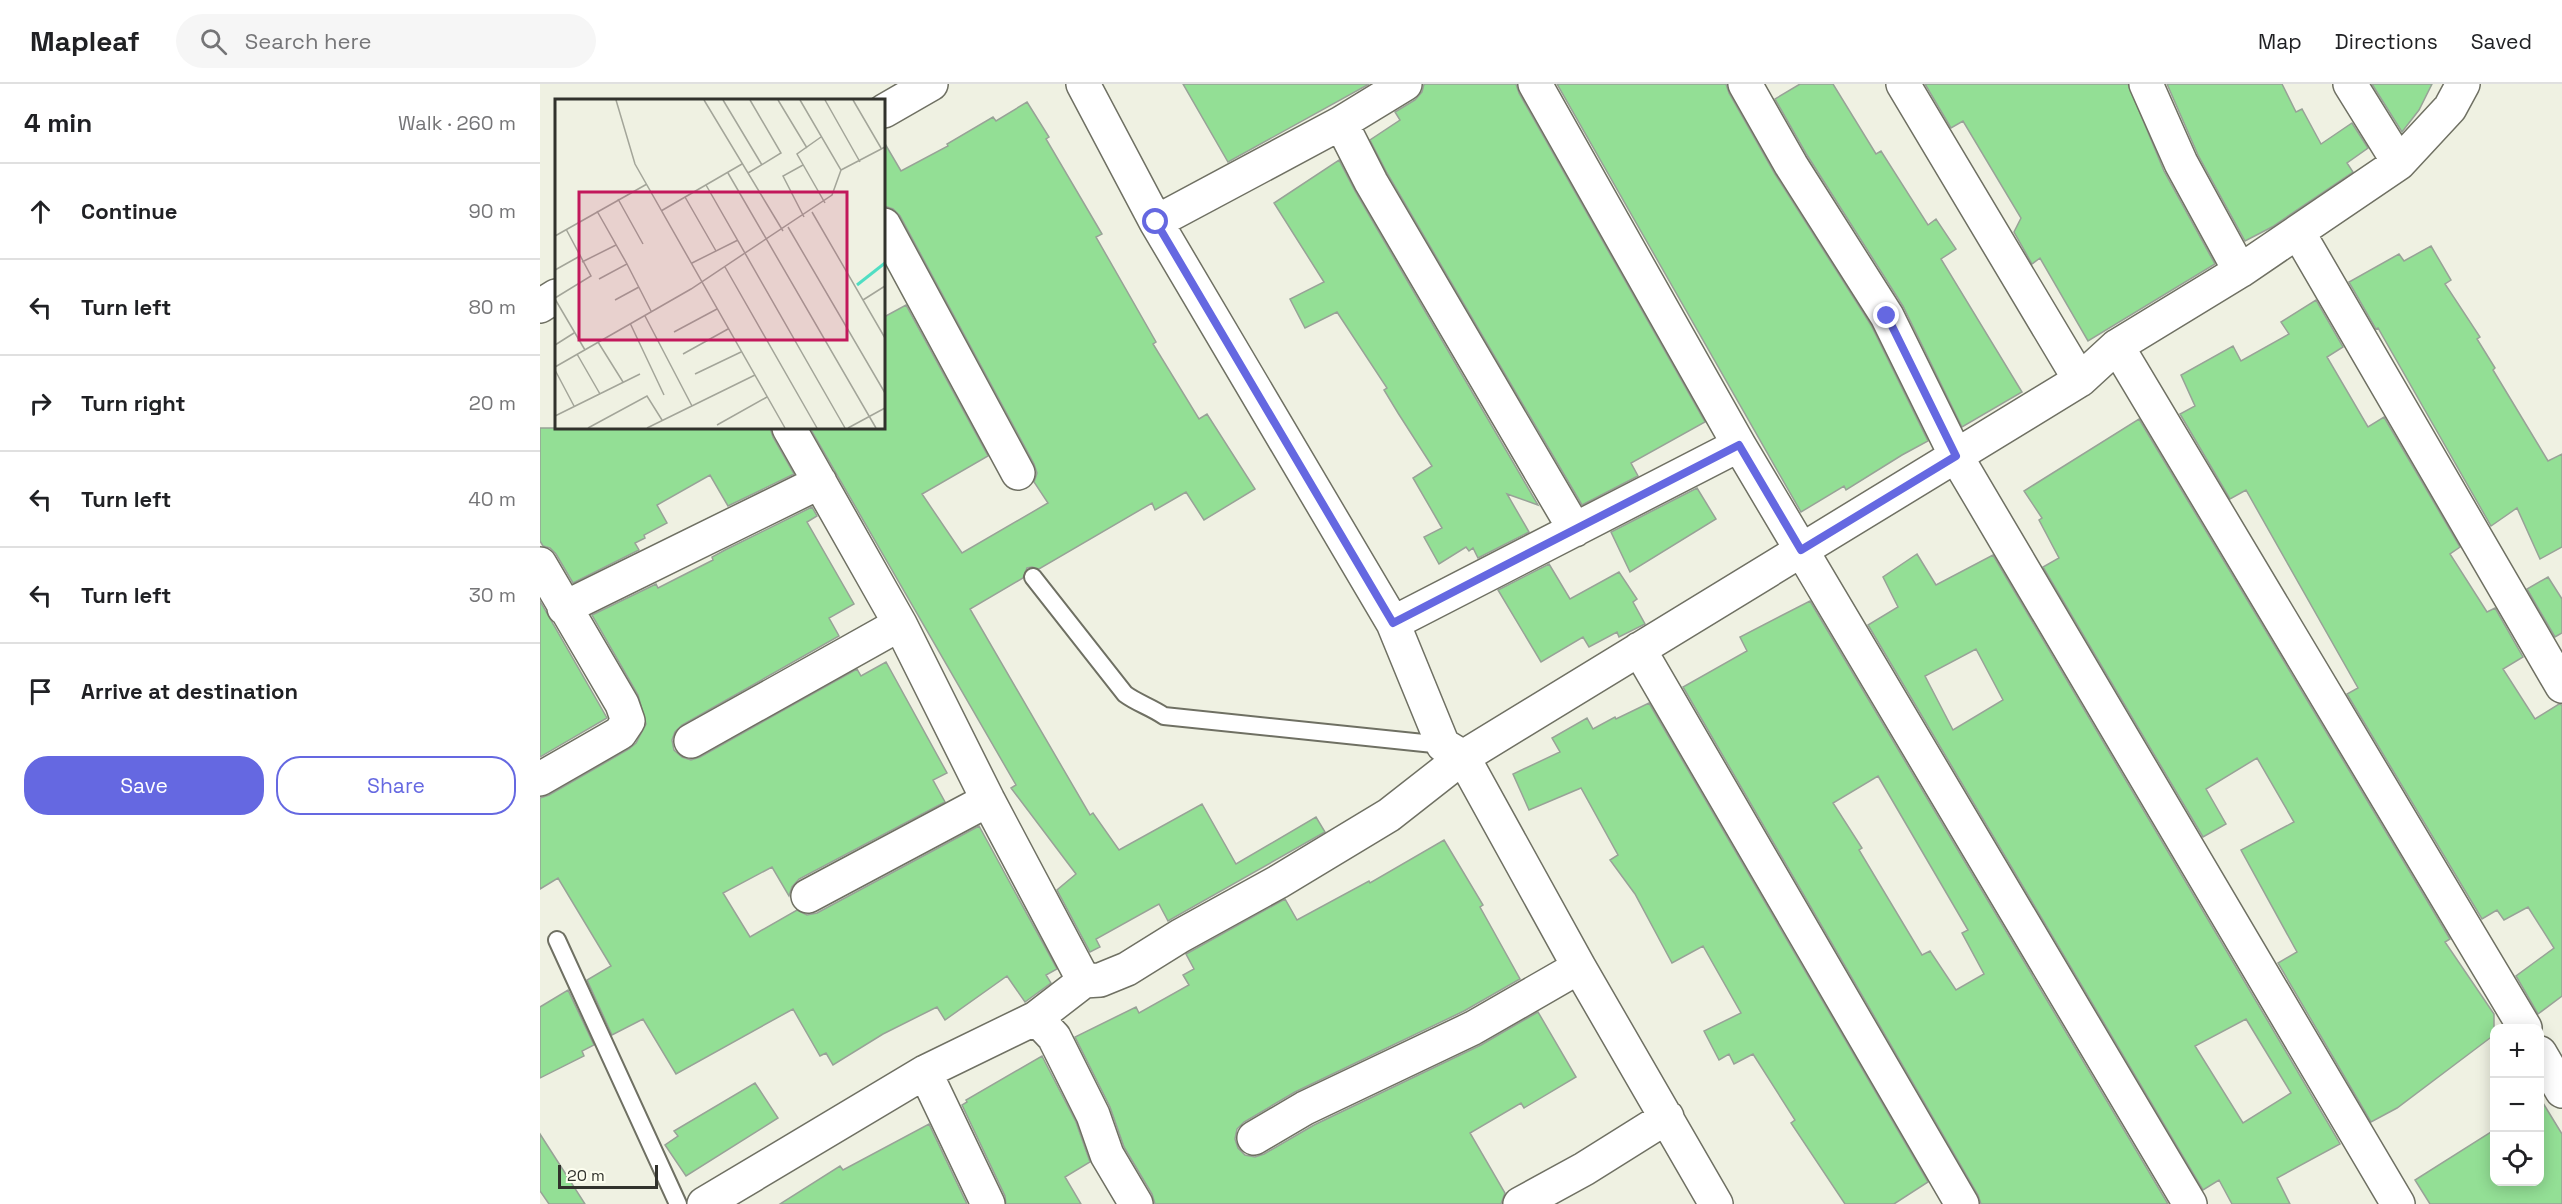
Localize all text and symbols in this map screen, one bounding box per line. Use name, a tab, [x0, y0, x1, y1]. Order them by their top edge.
search box	[176, 14, 596, 68]
text: Mapleaf	[30, 23, 140, 59]
icon: search	[197, 25, 230, 58]
text: Search here	[245, 27, 372, 55]
text: Map	[2258, 28, 2302, 55]
text: Directions	[2335, 28, 2438, 55]
text: Saved	[2471, 28, 2532, 55]
inset map	[555, 99, 885, 429]
text: 4 min	[24, 106, 92, 140]
text: Walk · 260 m	[398, 110, 516, 136]
icon: ahead	[24, 195, 57, 228]
text: Continue	[81, 197, 177, 225]
text: 90 m	[469, 198, 516, 224]
route start	[1142, 208, 1168, 234]
icon: left	[24, 291, 57, 324]
text: Turn left	[81, 293, 171, 321]
text: 80 m	[468, 294, 516, 320]
route end	[1873, 302, 1899, 328]
icon: right	[24, 387, 57, 420]
text: Turn right	[81, 389, 186, 417]
text: 20 m	[469, 390, 516, 416]
icon: left	[24, 483, 57, 516]
text: Turn left	[81, 485, 171, 513]
text: 40 m	[468, 486, 516, 512]
icon: left	[24, 579, 57, 612]
text: Turn left	[81, 581, 171, 609]
text: 30 m	[469, 582, 516, 608]
icon: arrive	[24, 675, 57, 708]
text: Arrive at destination	[81, 677, 298, 705]
button: Save	[24, 756, 264, 815]
button: Share	[276, 756, 516, 815]
map controls	[2490, 1024, 2544, 1186]
button: +	[2490, 1024, 2544, 1078]
button: −	[2490, 1078, 2544, 1132]
button: locate	[2490, 1132, 2544, 1186]
scale bar	[558, 1162, 658, 1190]
text: 20 m	[567, 1165, 605, 1186]

